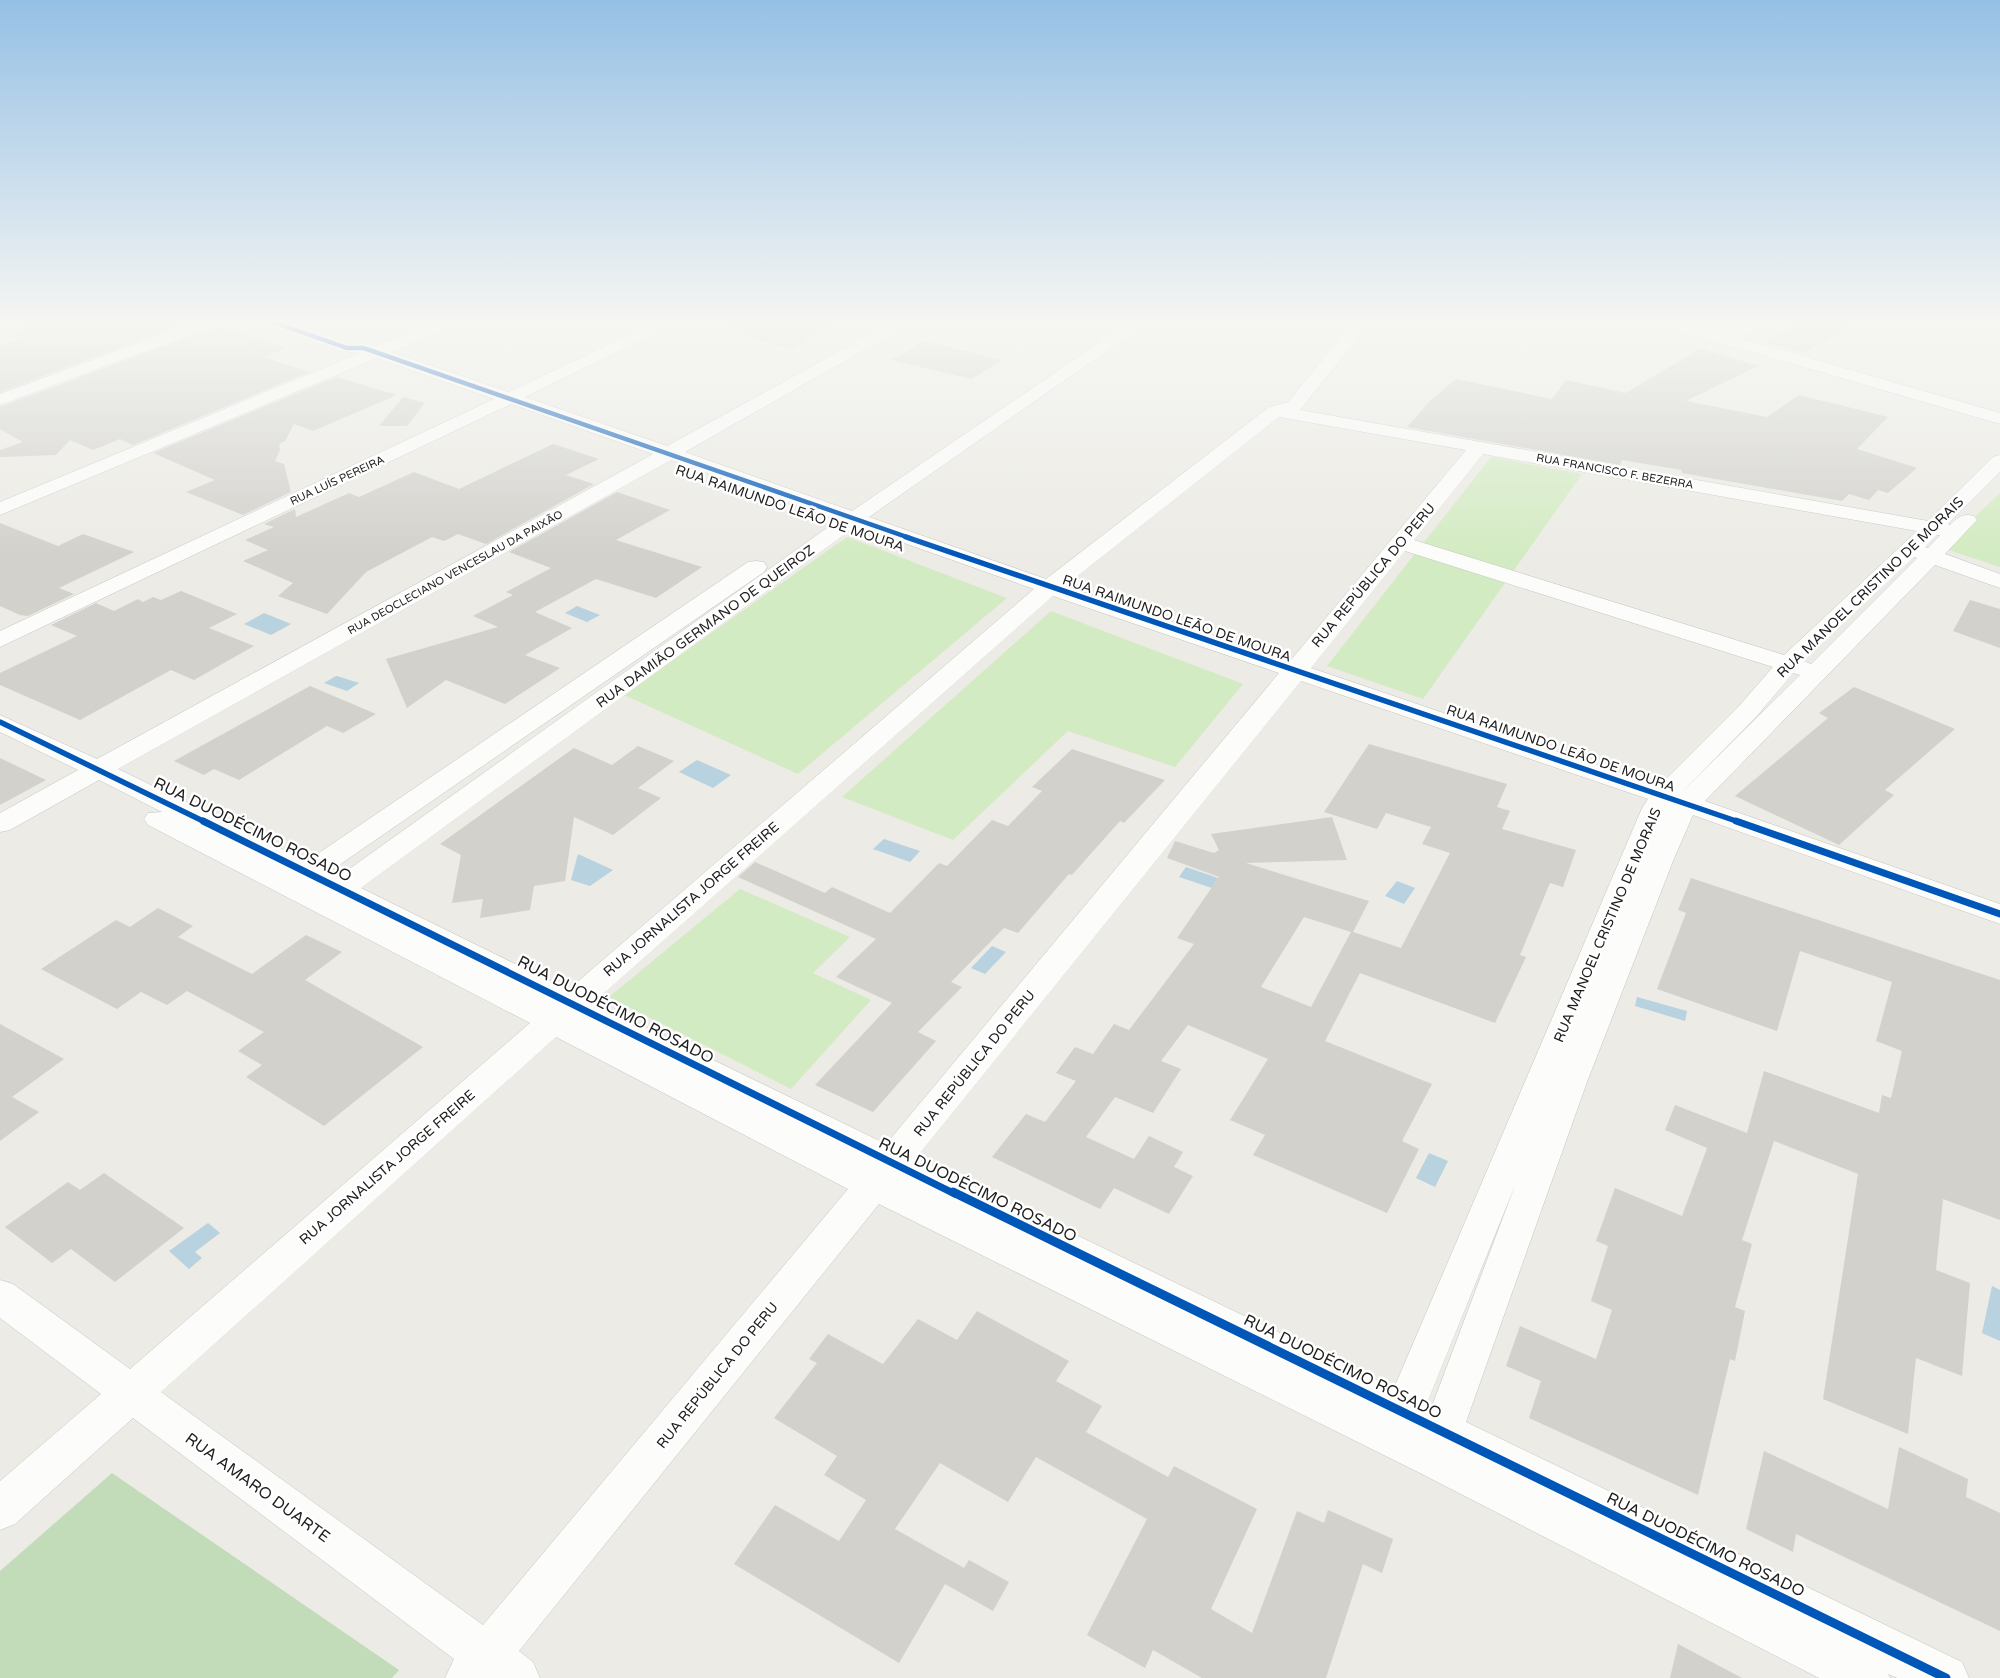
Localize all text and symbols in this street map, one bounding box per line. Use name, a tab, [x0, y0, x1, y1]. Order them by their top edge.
street label: RUA FRANCISCO F. BEZERRA	[1535, 451, 1695, 492]
street label: RUA LUÍS PEREIRA	[288, 452, 386, 508]
street label: RUA RAIMUNDO LEÃO DE MOURA	[673, 461, 907, 556]
street label: RUA MANOEL CRISTINO DE MORAIS	[1773, 493, 1968, 681]
street label: RUA REPÚBLICA DO PERU	[1308, 500, 1439, 651]
street label: RUA DEOCLECIANO VENCESLAU DA PAIXÃO	[345, 508, 565, 637]
street label: RUA DAMIÃO GERMANO DE QUEIROZ	[593, 541, 818, 711]
street label: RUA RAIMUNDO LEÃO DE MOURA	[1060, 571, 1294, 666]
street label: RUA RAIMUNDO LEÃO DE MOURA	[1444, 701, 1678, 796]
street label: RUA DUODÉCIMO ROSADO	[150, 773, 355, 887]
street label: RUA MANOEL CRISTINO DE MORAIS	[1550, 805, 1665, 1045]
street label: RUA JORNALISTA JORGE FREIRE	[600, 818, 783, 980]
street label: RUA DUODÉCIMO ROSADO	[514, 951, 717, 1068]
street label: RUA REPÚBLICA DO PERU	[910, 987, 1039, 1140]
street label: RUA JORNALISTA JORGE FREIRE	[296, 1086, 479, 1248]
street label: RUA DUODÉCIMO ROSADO	[875, 1133, 1080, 1247]
street label: RUA REPÚBLICA DO PERU	[653, 1299, 782, 1452]
street label: RUA DUODÉCIMO ROSADO	[1240, 1310, 1445, 1424]
street label: RUA AMARO DUARTE	[181, 1428, 334, 1547]
street label: RUA DUODÉCIMO ROSADO	[1603, 1488, 1808, 1602]

